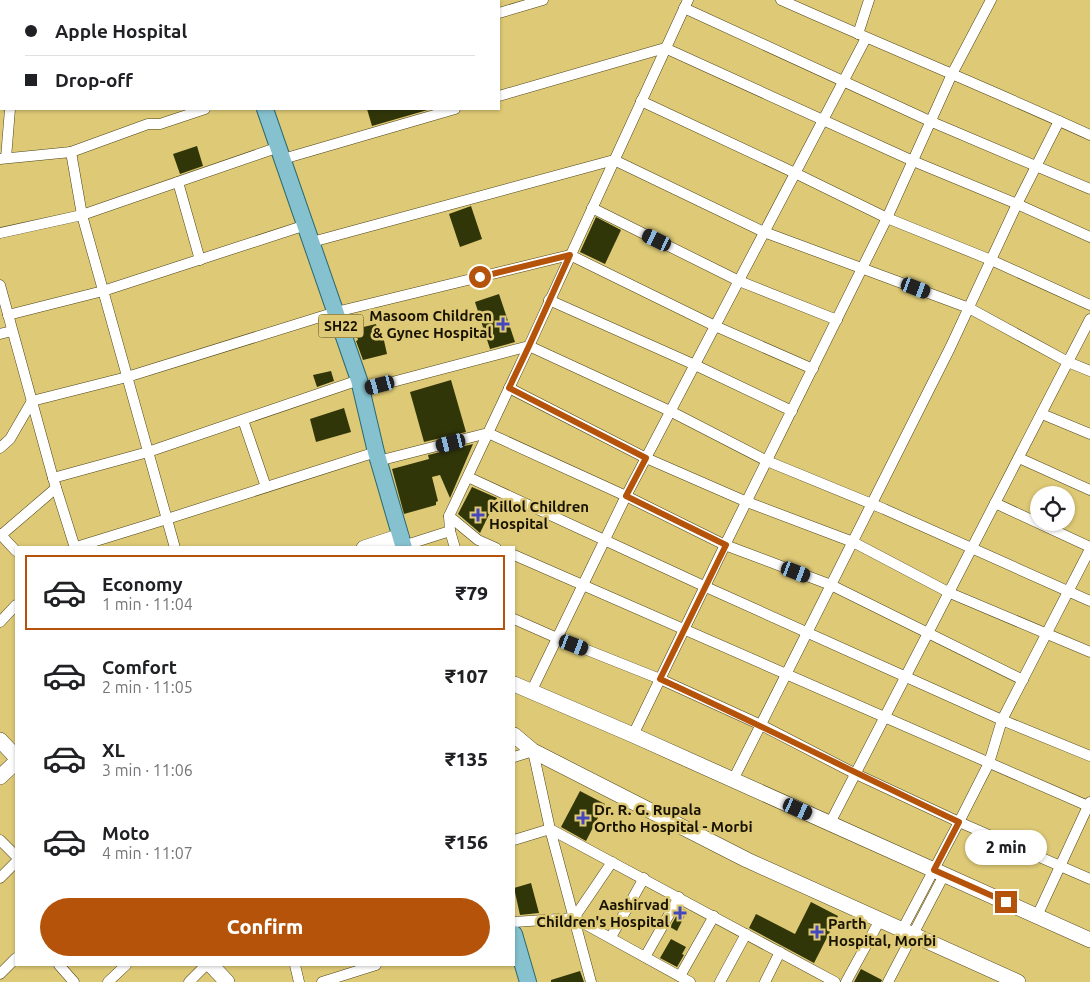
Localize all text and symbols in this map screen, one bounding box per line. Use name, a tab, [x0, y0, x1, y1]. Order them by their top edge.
text: Apple Hospital	[55, 20, 187, 42]
text: Drop-off	[55, 69, 133, 91]
car	[640, 227, 673, 253]
route start	[469, 266, 491, 288]
car	[899, 276, 932, 300]
place label: Masoom Children & Gynec Hospital	[369, 307, 492, 341]
road number: SH22	[318, 314, 364, 338]
marker: Masoom Children & Gynec Hospital	[496, 317, 510, 331]
car	[363, 374, 396, 396]
car	[434, 432, 467, 454]
map controls	[1030, 486, 1075, 531]
button: locate	[1030, 486, 1075, 531]
place label: Killol Children Hospital	[489, 498, 589, 532]
marker: Killol Children Hospital	[471, 508, 485, 522]
car	[779, 560, 812, 584]
icon: car	[42, 570, 87, 615]
text: Economy	[102, 573, 183, 595]
text: ₹79	[456, 582, 488, 604]
text: 1 min · 11:04	[102, 595, 193, 613]
car	[557, 633, 590, 657]
icon: car	[42, 653, 87, 698]
text: Comfort	[102, 656, 177, 678]
text: ₹107	[445, 665, 488, 687]
text: 2 min · 11:05	[102, 678, 193, 696]
icon: car	[42, 736, 87, 781]
text: XL	[102, 739, 125, 761]
text: ₹135	[445, 748, 488, 770]
text: 3 min · 11:06	[102, 761, 193, 779]
car	[781, 796, 814, 822]
place label: Dr. R. G. Rupala Ortho Hospital - Morbi	[594, 801, 753, 835]
marker: Dr. R. G. Rupala Ortho Hospital - Morbi	[576, 811, 590, 825]
icon: car	[42, 819, 87, 864]
text: Moto	[102, 822, 150, 844]
callout: 2 min	[965, 830, 1047, 864]
text: ₹156	[445, 831, 488, 853]
text: 2 min	[986, 838, 1026, 856]
text: 4 min · 11:07	[102, 844, 193, 862]
route end	[995, 891, 1017, 913]
place label: Aashirvad Children's Hospital	[536, 896, 669, 930]
button: Confirm	[40, 898, 490, 956]
marker: Aashirvad Children's Hospital	[673, 906, 687, 920]
place label: Parth Hospital, Morbi	[828, 915, 936, 949]
marker: Parth Hospital, Morbi	[810, 925, 824, 939]

